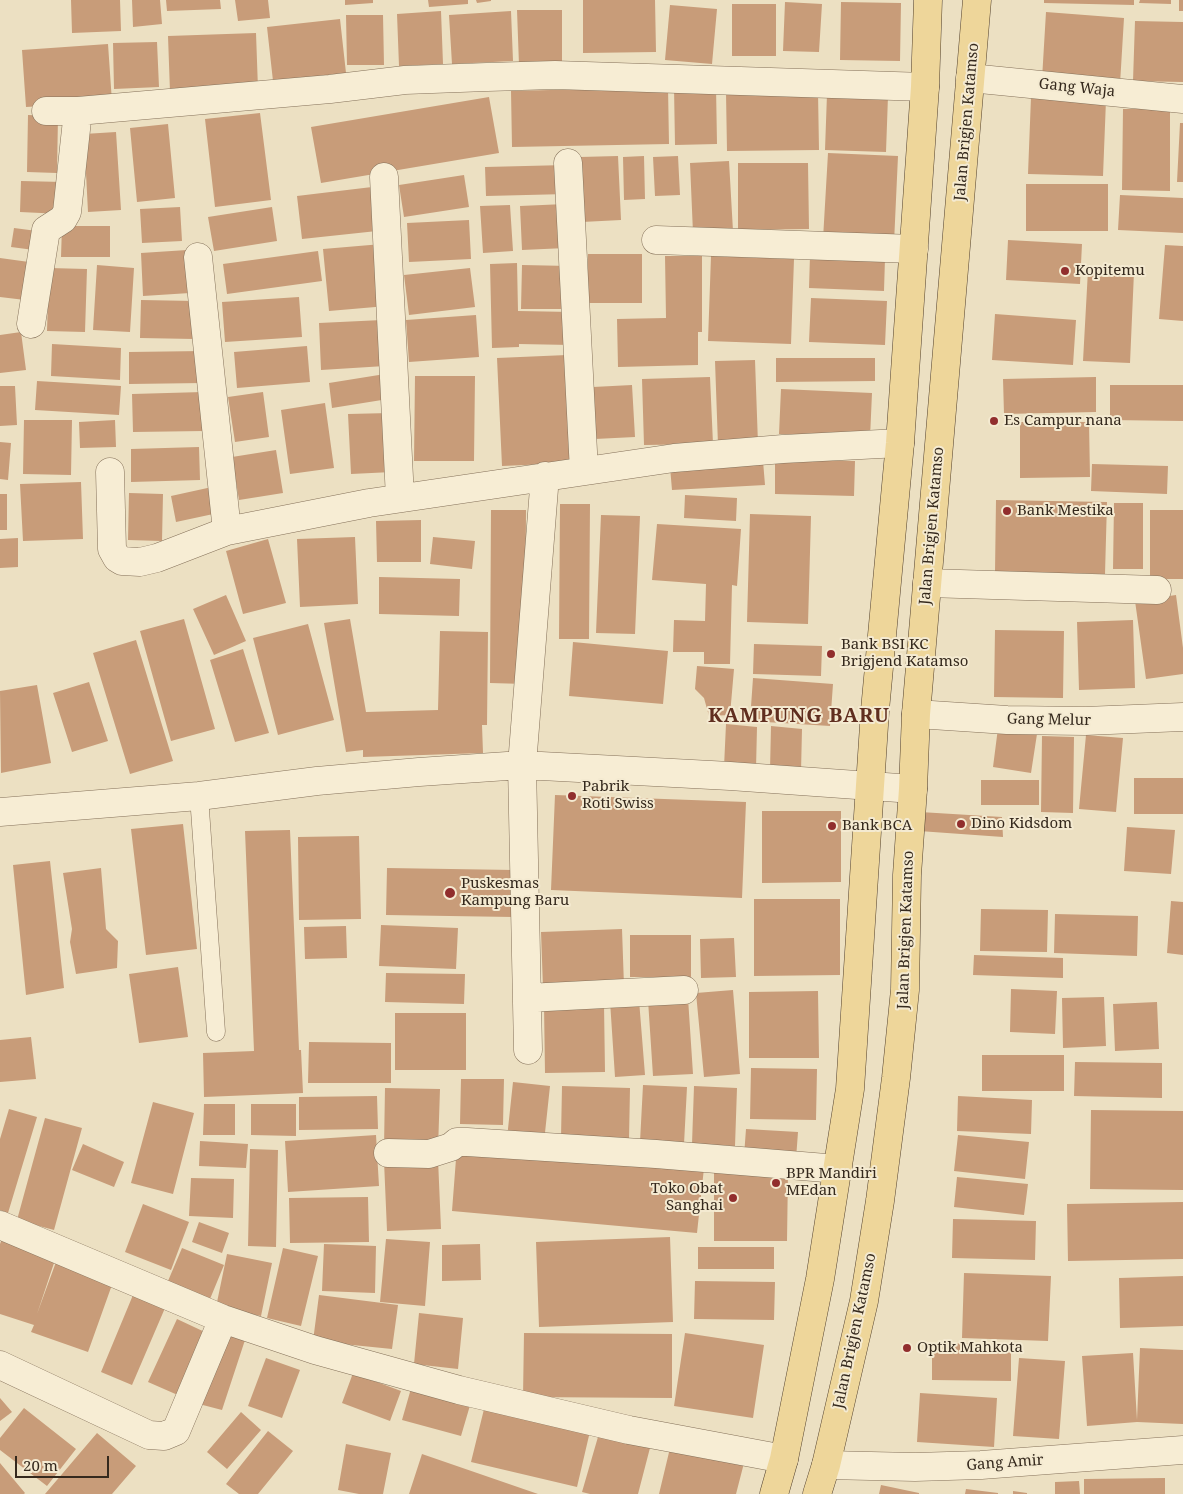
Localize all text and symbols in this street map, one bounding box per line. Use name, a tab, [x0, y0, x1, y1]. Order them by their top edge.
street label: Jalan Brigjen Katamso	[951, 42, 983, 202]
street label: Gang Waja	[1038, 75, 1116, 101]
place label: Kopitemu	[1075, 262, 1145, 280]
marker: Kopitemu	[1059, 265, 1071, 277]
place label: Es Campur nana	[1004, 412, 1122, 430]
marker: Es Campur nana	[988, 415, 1000, 427]
street label: Jalan Brigjen Katamso	[916, 446, 948, 606]
place label: Bank Mestika	[1017, 502, 1114, 520]
marker: Bank Mestika	[1001, 505, 1013, 517]
place label: Bank BSI KC Brigjend Katamso	[841, 636, 968, 671]
marker: Bank BSI KC Brigjend Katamso	[825, 648, 837, 660]
district label: KAMPUNG BARU	[707, 704, 891, 728]
street label: Gang Melur	[1007, 710, 1091, 730]
place label: Pabrik Roti Swiss	[582, 778, 654, 813]
marker: Pabrik Roti Swiss	[566, 790, 578, 802]
place label: Dino Kidsdom	[971, 815, 1072, 833]
place label: Bank BCA	[842, 817, 912, 835]
marker: Dino Kidsdom	[955, 818, 967, 830]
marker: Bank BCA	[826, 820, 838, 832]
street label: Jalan Brigjen Katamso	[894, 850, 918, 1010]
place label: Puskesmas Kampung Baru	[461, 875, 569, 910]
marker: Puskesmas Kampung Baru	[443, 886, 457, 900]
place label: BPR Mandiri MEdan	[786, 1165, 877, 1200]
marker: BPR Mandiri MEdan	[770, 1177, 782, 1189]
place label: Toko Obat Sanghai	[651, 1180, 723, 1215]
marker: Toko Obat Sanghai	[727, 1192, 739, 1204]
street label: Jalan Brigjen Katamso	[830, 1252, 880, 1410]
place label: Optik Mahkota	[917, 1339, 1023, 1357]
marker: Optik Mahkota	[901, 1342, 913, 1354]
scale bar	[18, 1446, 111, 1478]
street label: Gang Amir	[966, 1451, 1044, 1475]
text: 20 m	[23, 1455, 58, 1475]

